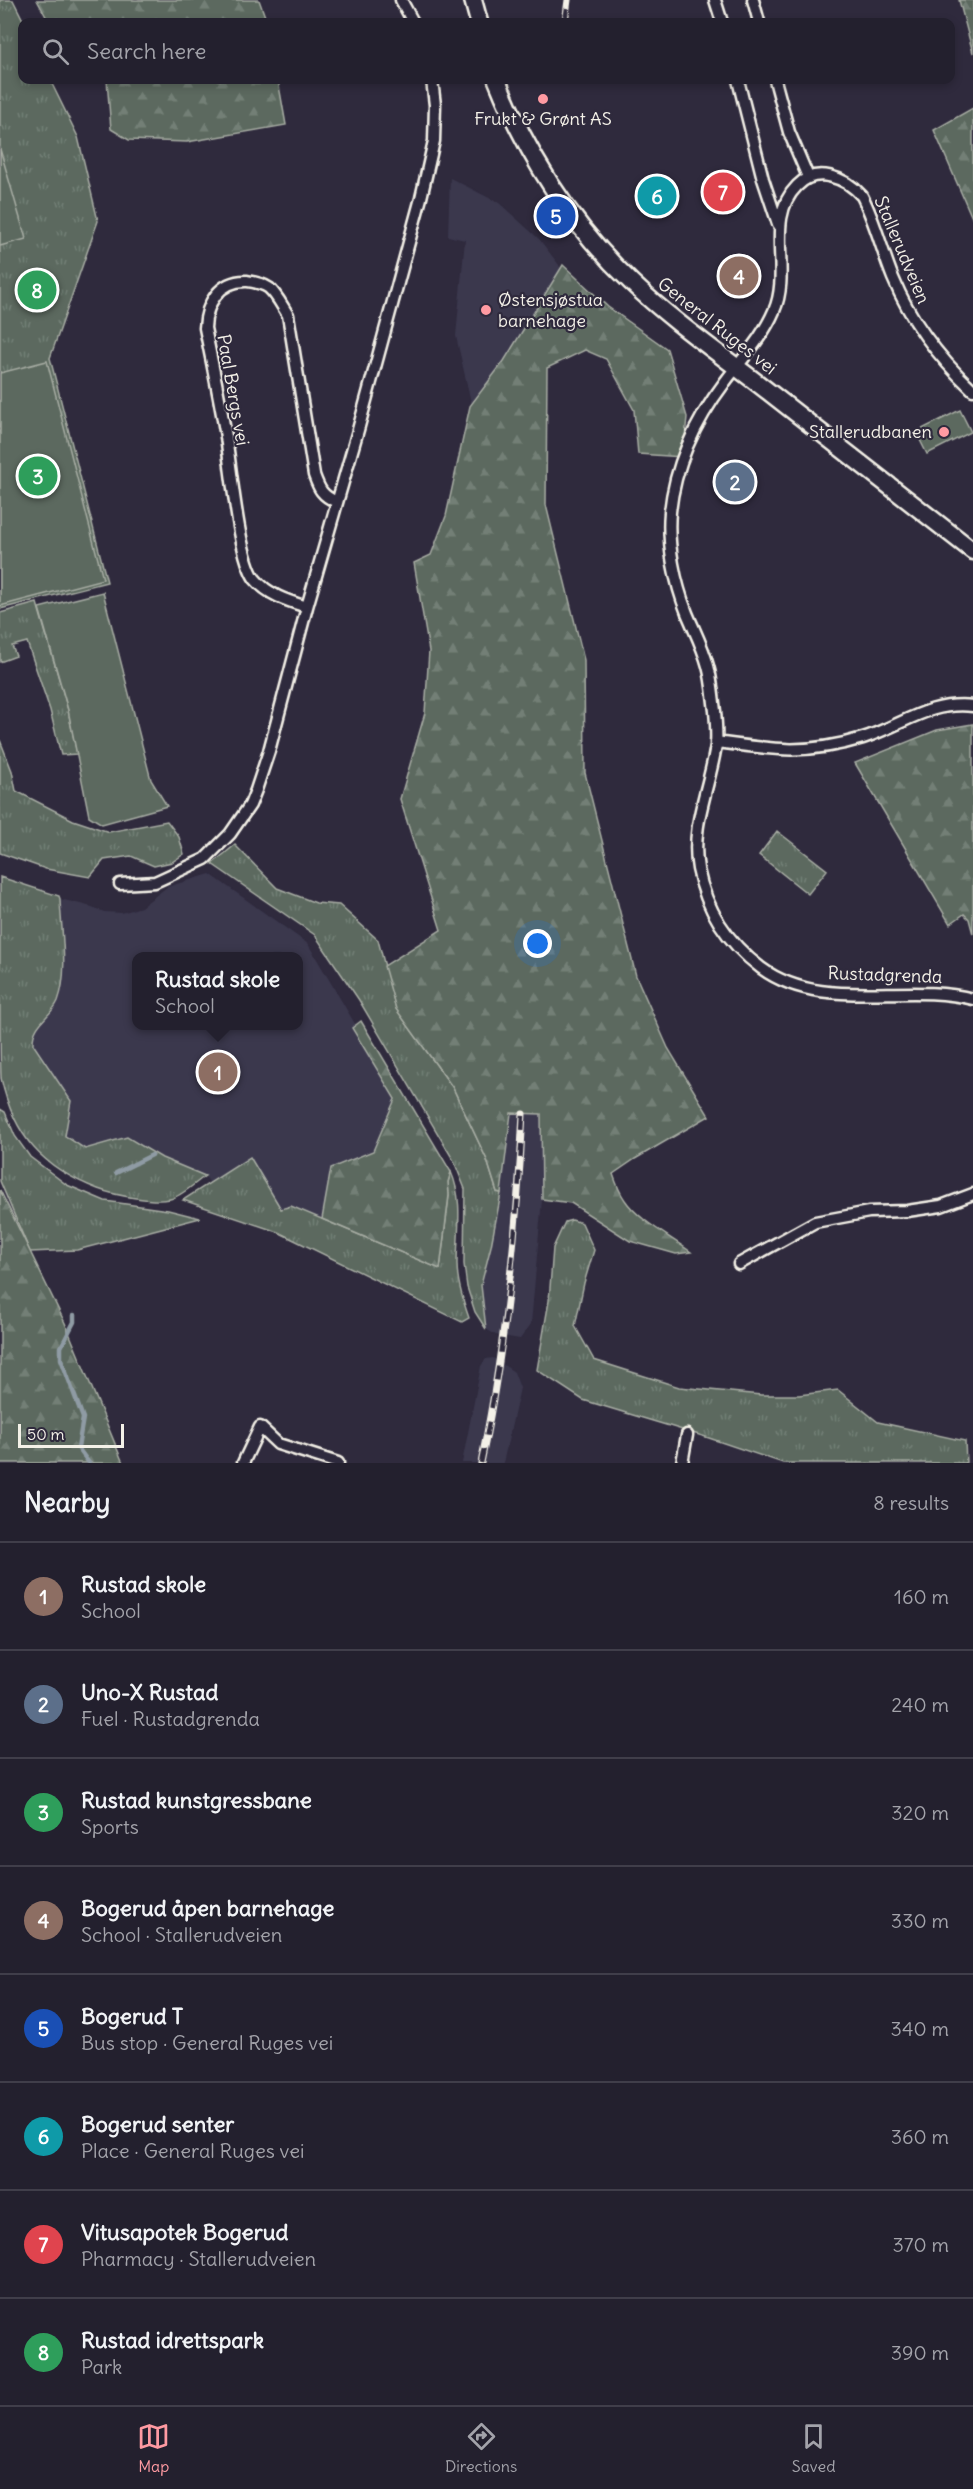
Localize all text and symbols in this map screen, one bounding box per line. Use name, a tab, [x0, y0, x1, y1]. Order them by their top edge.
search box	[18, 18, 955, 84]
icon: search	[39, 35, 72, 68]
text: Search here	[87, 37, 206, 65]
marker: Frukt & Grønt AS	[536, 92, 550, 106]
place label: Frukt & Grønt AS	[474, 107, 612, 130]
pin: 7	[704, 170, 742, 214]
pin: 6	[638, 174, 676, 218]
street label: Stallerudveien	[869, 192, 935, 307]
pin: 5	[536, 194, 576, 238]
pin: 4	[720, 254, 758, 298]
pin: 8	[18, 268, 57, 312]
street label: General Ruges vei	[653, 272, 782, 379]
place label: Østensjøstua barnehage	[498, 288, 603, 332]
marker: Østensjøstua barnehage	[479, 303, 493, 317]
street label: Paal Bergs vei	[212, 332, 255, 447]
place label: Stallerudbanen	[809, 420, 932, 443]
marker: Stallerudbanen	[937, 425, 951, 439]
pin: 3	[18, 454, 57, 498]
pin: 2	[716, 460, 754, 504]
your location	[523, 929, 552, 958]
popup	[132, 952, 303, 1030]
street label: Rustadgrenda	[827, 961, 943, 988]
text: Rustad skole	[155, 965, 280, 993]
text: School	[155, 993, 215, 1018]
pin: 1	[198, 1050, 238, 1094]
scale bar	[18, 1421, 124, 1448]
text: 50 m	[27, 1424, 65, 1444]
text: Nearby	[24, 1486, 110, 1519]
text: 8 results	[873, 1490, 949, 1515]
text: Rustad skole	[81, 1570, 206, 1598]
text: 1	[40, 1584, 47, 1609]
text: 160 m	[894, 1584, 949, 1609]
text: School	[81, 1598, 141, 1623]
text: Uno-X Rustad	[81, 1678, 218, 1706]
text: 2	[38, 1692, 49, 1717]
text: 240 m	[891, 1692, 949, 1717]
text: Fuel · Rustadgrenda	[81, 1706, 260, 1731]
text: Rustad kunstgressbane	[81, 1786, 312, 1814]
text: 3	[38, 1800, 49, 1825]
text: 320 m	[891, 1800, 949, 1825]
text: Sports	[81, 1814, 139, 1839]
text: Bogerud åpen barnehage	[81, 1894, 334, 1922]
text: 4	[38, 1908, 49, 1933]
text: 330 m	[891, 1908, 949, 1933]
text: School · Stallerudveien	[81, 1922, 282, 1947]
text: Bogerud T	[81, 2002, 183, 2030]
text: 5	[38, 2016, 49, 2041]
text: 340 m	[891, 2016, 949, 2041]
text: Bus stop · General Ruges vei	[81, 2030, 333, 2055]
text: Bogerud senter	[81, 2110, 234, 2138]
text: 6	[38, 2124, 49, 2149]
text: 360 m	[891, 2124, 949, 2149]
text: Place · General Ruges vei	[81, 2138, 305, 2163]
text: Vitusapotek Bogerud	[81, 2218, 288, 2246]
text: 7	[39, 2232, 48, 2257]
text: 370 m	[892, 2232, 949, 2257]
text: Pharmacy · Stallerudveien	[81, 2246, 316, 2271]
text: Rustad idrettspark	[81, 2326, 264, 2354]
text: 8	[38, 2340, 49, 2365]
text: 390 m	[891, 2340, 949, 2365]
text: Park	[81, 2354, 122, 2379]
tab: Map	[137, 2420, 170, 2476]
tab: Directions	[445, 2420, 517, 2476]
tab: Saved	[792, 2420, 836, 2476]

